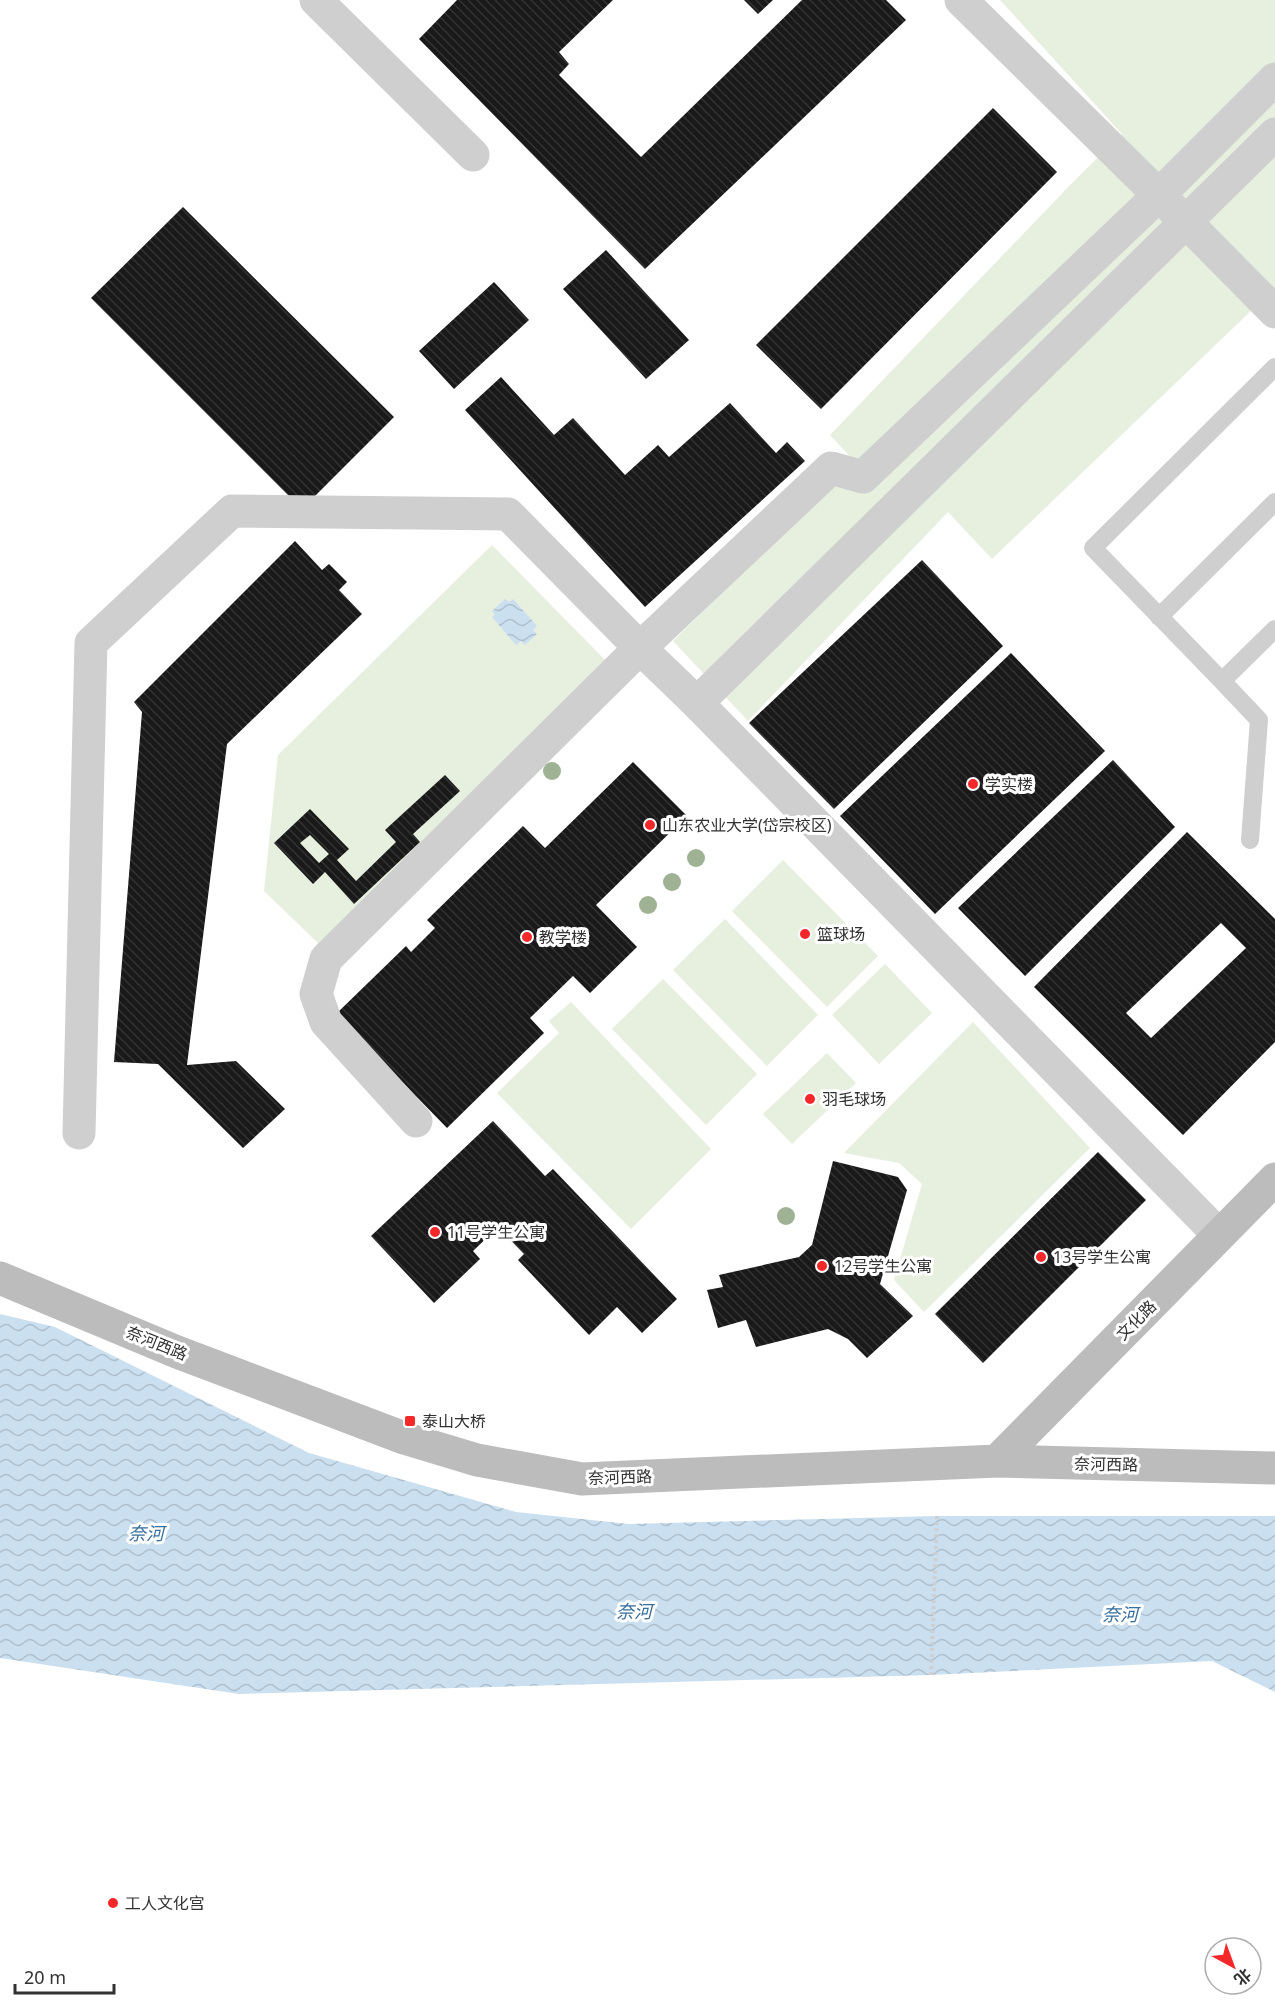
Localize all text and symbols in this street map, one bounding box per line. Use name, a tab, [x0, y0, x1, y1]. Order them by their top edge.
place label: 学实楼	[985, 773, 1033, 795]
marker: 学实楼	[966, 777, 980, 791]
place label: 山东农业大学(岱宗校区)	[662, 814, 832, 836]
marker: 山东农业大学(岱宗校区)	[643, 818, 657, 832]
place label: 篮球场	[817, 923, 865, 945]
place label: 教学楼	[539, 926, 587, 948]
marker: 篮球场	[798, 927, 812, 941]
marker: 教学楼	[520, 930, 534, 944]
place label: 羽毛球场	[822, 1088, 886, 1110]
marker: 羽毛球场	[803, 1092, 817, 1106]
place label: 11号学生公寓	[447, 1221, 545, 1243]
marker: 11号学生公寓	[428, 1225, 442, 1239]
place label: 13号学生公寓	[1053, 1246, 1151, 1268]
marker: 13号学生公寓	[1034, 1250, 1048, 1264]
place label: 12号学生公寓	[834, 1255, 932, 1277]
marker: 12号学生公寓	[815, 1259, 829, 1273]
street label: 文化路	[1111, 1295, 1161, 1345]
street label: 奈河西路	[123, 1321, 191, 1365]
place label: 泰山大桥	[422, 1410, 486, 1432]
marker: 泰山大桥	[403, 1414, 417, 1428]
street label: 奈河西路	[1074, 1452, 1138, 1476]
street label: 奈河西路	[588, 1465, 652, 1489]
water label: 奈河	[128, 1521, 167, 1545]
water label: 奈河	[616, 1599, 655, 1623]
water label: 奈河	[1102, 1602, 1141, 1626]
place label: 工人文化宫	[125, 1892, 205, 1914]
marker: 工人文化宫	[106, 1896, 120, 1910]
north arrow	[1203, 1936, 1263, 1996]
scale bar	[15, 1957, 114, 1995]
text: 北	[1230, 1964, 1256, 1991]
text: 20 m	[24, 1965, 66, 1989]

